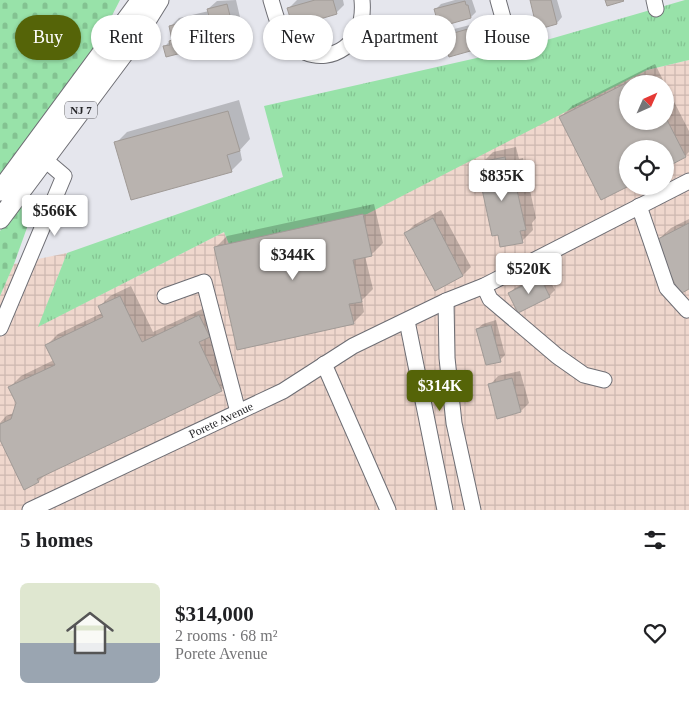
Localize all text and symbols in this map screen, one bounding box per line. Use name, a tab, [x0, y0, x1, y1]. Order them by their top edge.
chip: Buy	[15, 15, 81, 60]
chip: Rent	[91, 15, 161, 60]
chip: Filters	[171, 15, 253, 60]
chip: New	[263, 15, 333, 60]
chip: Apartment	[343, 15, 456, 60]
chip: House	[466, 15, 548, 60]
north arrow	[619, 75, 674, 130]
map controls	[619, 75, 674, 195]
road number: NJ 7	[65, 102, 97, 118]
button: locate	[619, 140, 674, 195]
pin: $835K	[467, 160, 537, 202]
text: $835K	[480, 167, 524, 184]
pin: $566K	[20, 194, 90, 237]
text: $566K	[33, 202, 77, 219]
pin: $344K	[258, 238, 328, 281]
text: $344K	[271, 246, 315, 263]
pin: $520K	[494, 252, 564, 295]
text: $520K	[507, 260, 551, 277]
pin: $314K	[405, 370, 475, 412]
text: $314K	[418, 377, 462, 394]
street label: Porete Avenue	[187, 399, 255, 441]
icon: filters	[641, 526, 669, 554]
text: 5 homes	[20, 528, 93, 552]
text: $314,000	[175, 602, 254, 626]
icon: home	[60, 603, 120, 663]
icon: heart	[641, 619, 669, 647]
text: 2 rooms · 68 m²	[175, 627, 278, 644]
text: Porete Avenue	[175, 645, 268, 662]

